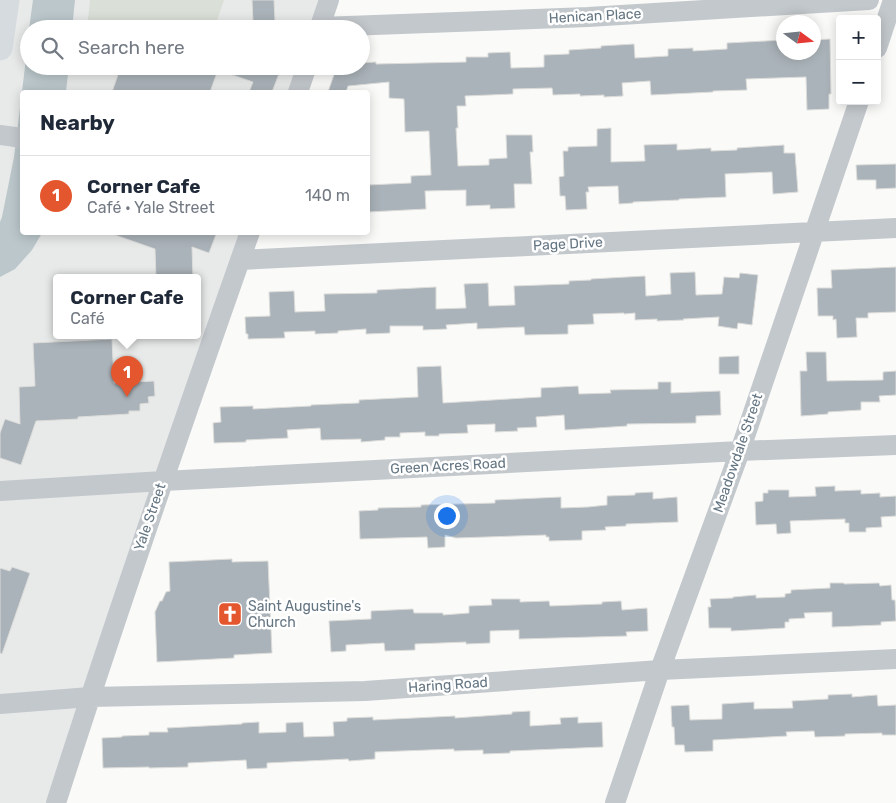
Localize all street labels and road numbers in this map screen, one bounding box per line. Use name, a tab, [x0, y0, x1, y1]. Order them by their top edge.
street label: Henican Place	[548, 5, 642, 27]
street label: Page Drive	[533, 234, 604, 254]
street label: Meadowdale Street	[710, 391, 767, 515]
street label: Green Acres Road	[390, 454, 506, 478]
street label: Yale Street	[130, 480, 170, 553]
street label: Haring Road	[408, 674, 488, 696]

